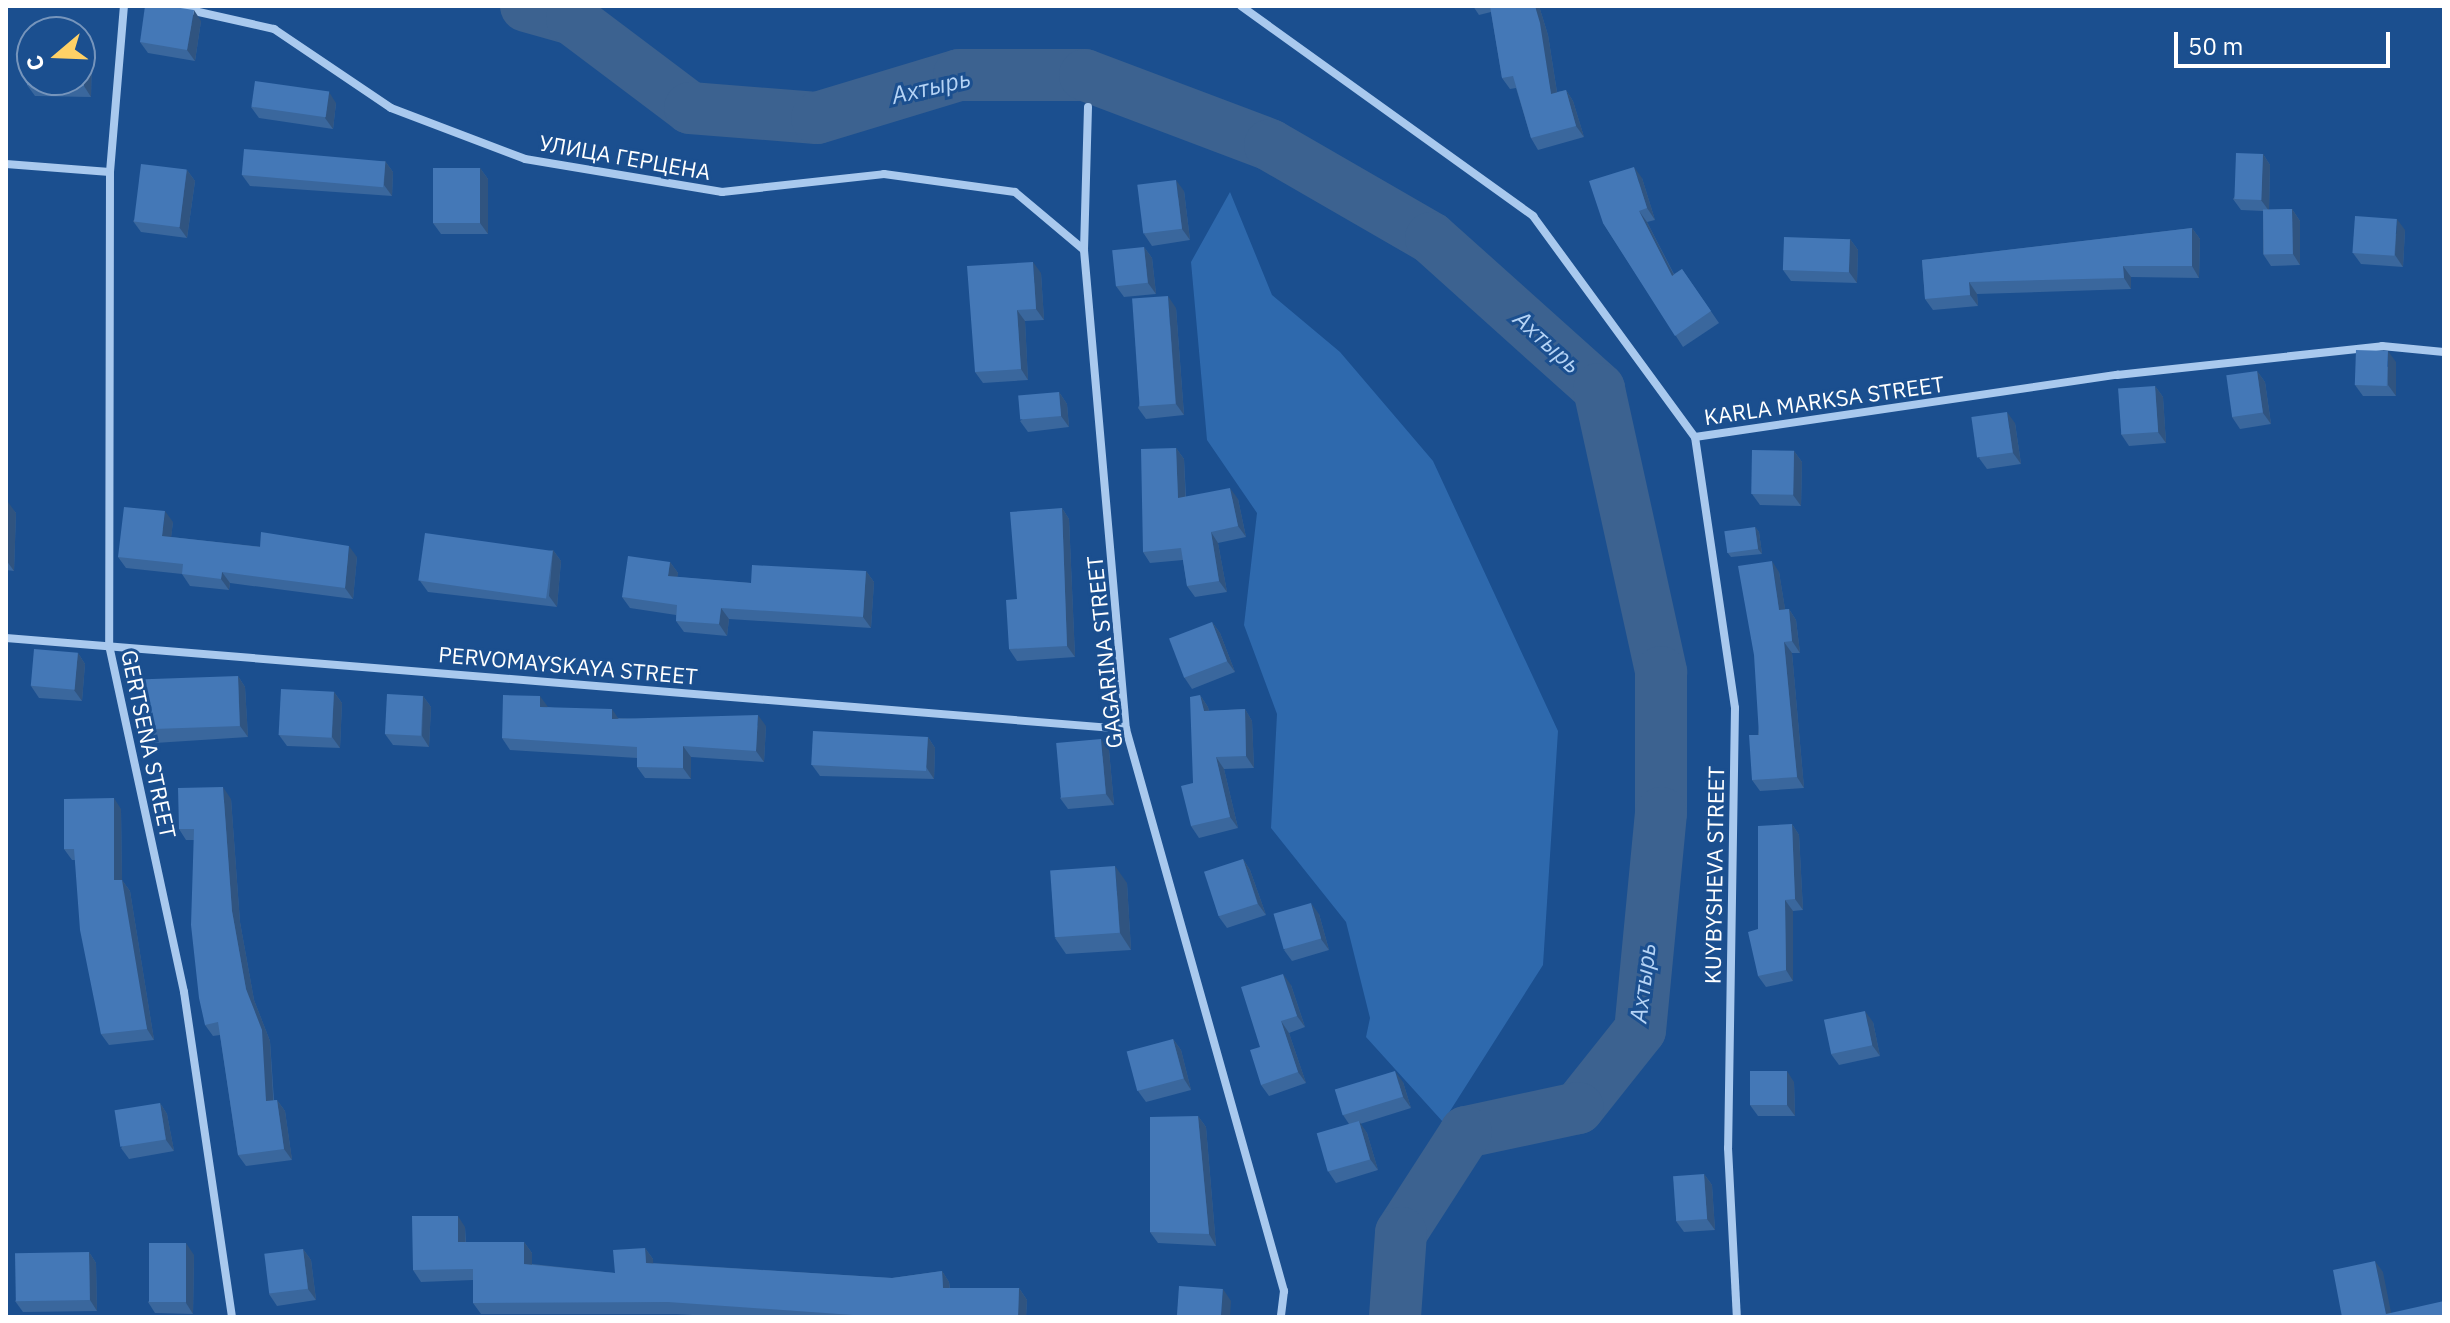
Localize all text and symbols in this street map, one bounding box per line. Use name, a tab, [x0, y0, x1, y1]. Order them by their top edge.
north arrow	[16, 16, 96, 96]
scale bar	[2178, 16, 2394, 66]
text: 50 m	[2188, 30, 2243, 62]
text: С	[19, 52, 51, 75]
water label: Ахтырь	[889, 64, 973, 110]
street label: УЛИЦА ГЕРЦЕНА	[537, 129, 713, 185]
water label: Ахтырь	[1508, 304, 1586, 380]
street label: KARLA MARKSA STREET	[1702, 370, 1946, 430]
street label: GAGARINA STREET	[1081, 554, 1127, 750]
street label: PERVOMAYSKAYA STREET	[437, 641, 699, 689]
street label: GERTSENA STREET	[116, 647, 182, 841]
street label: KUYBYSHEVA STREET	[1699, 766, 1729, 984]
water label: Ахтырь	[1624, 941, 1662, 1025]

